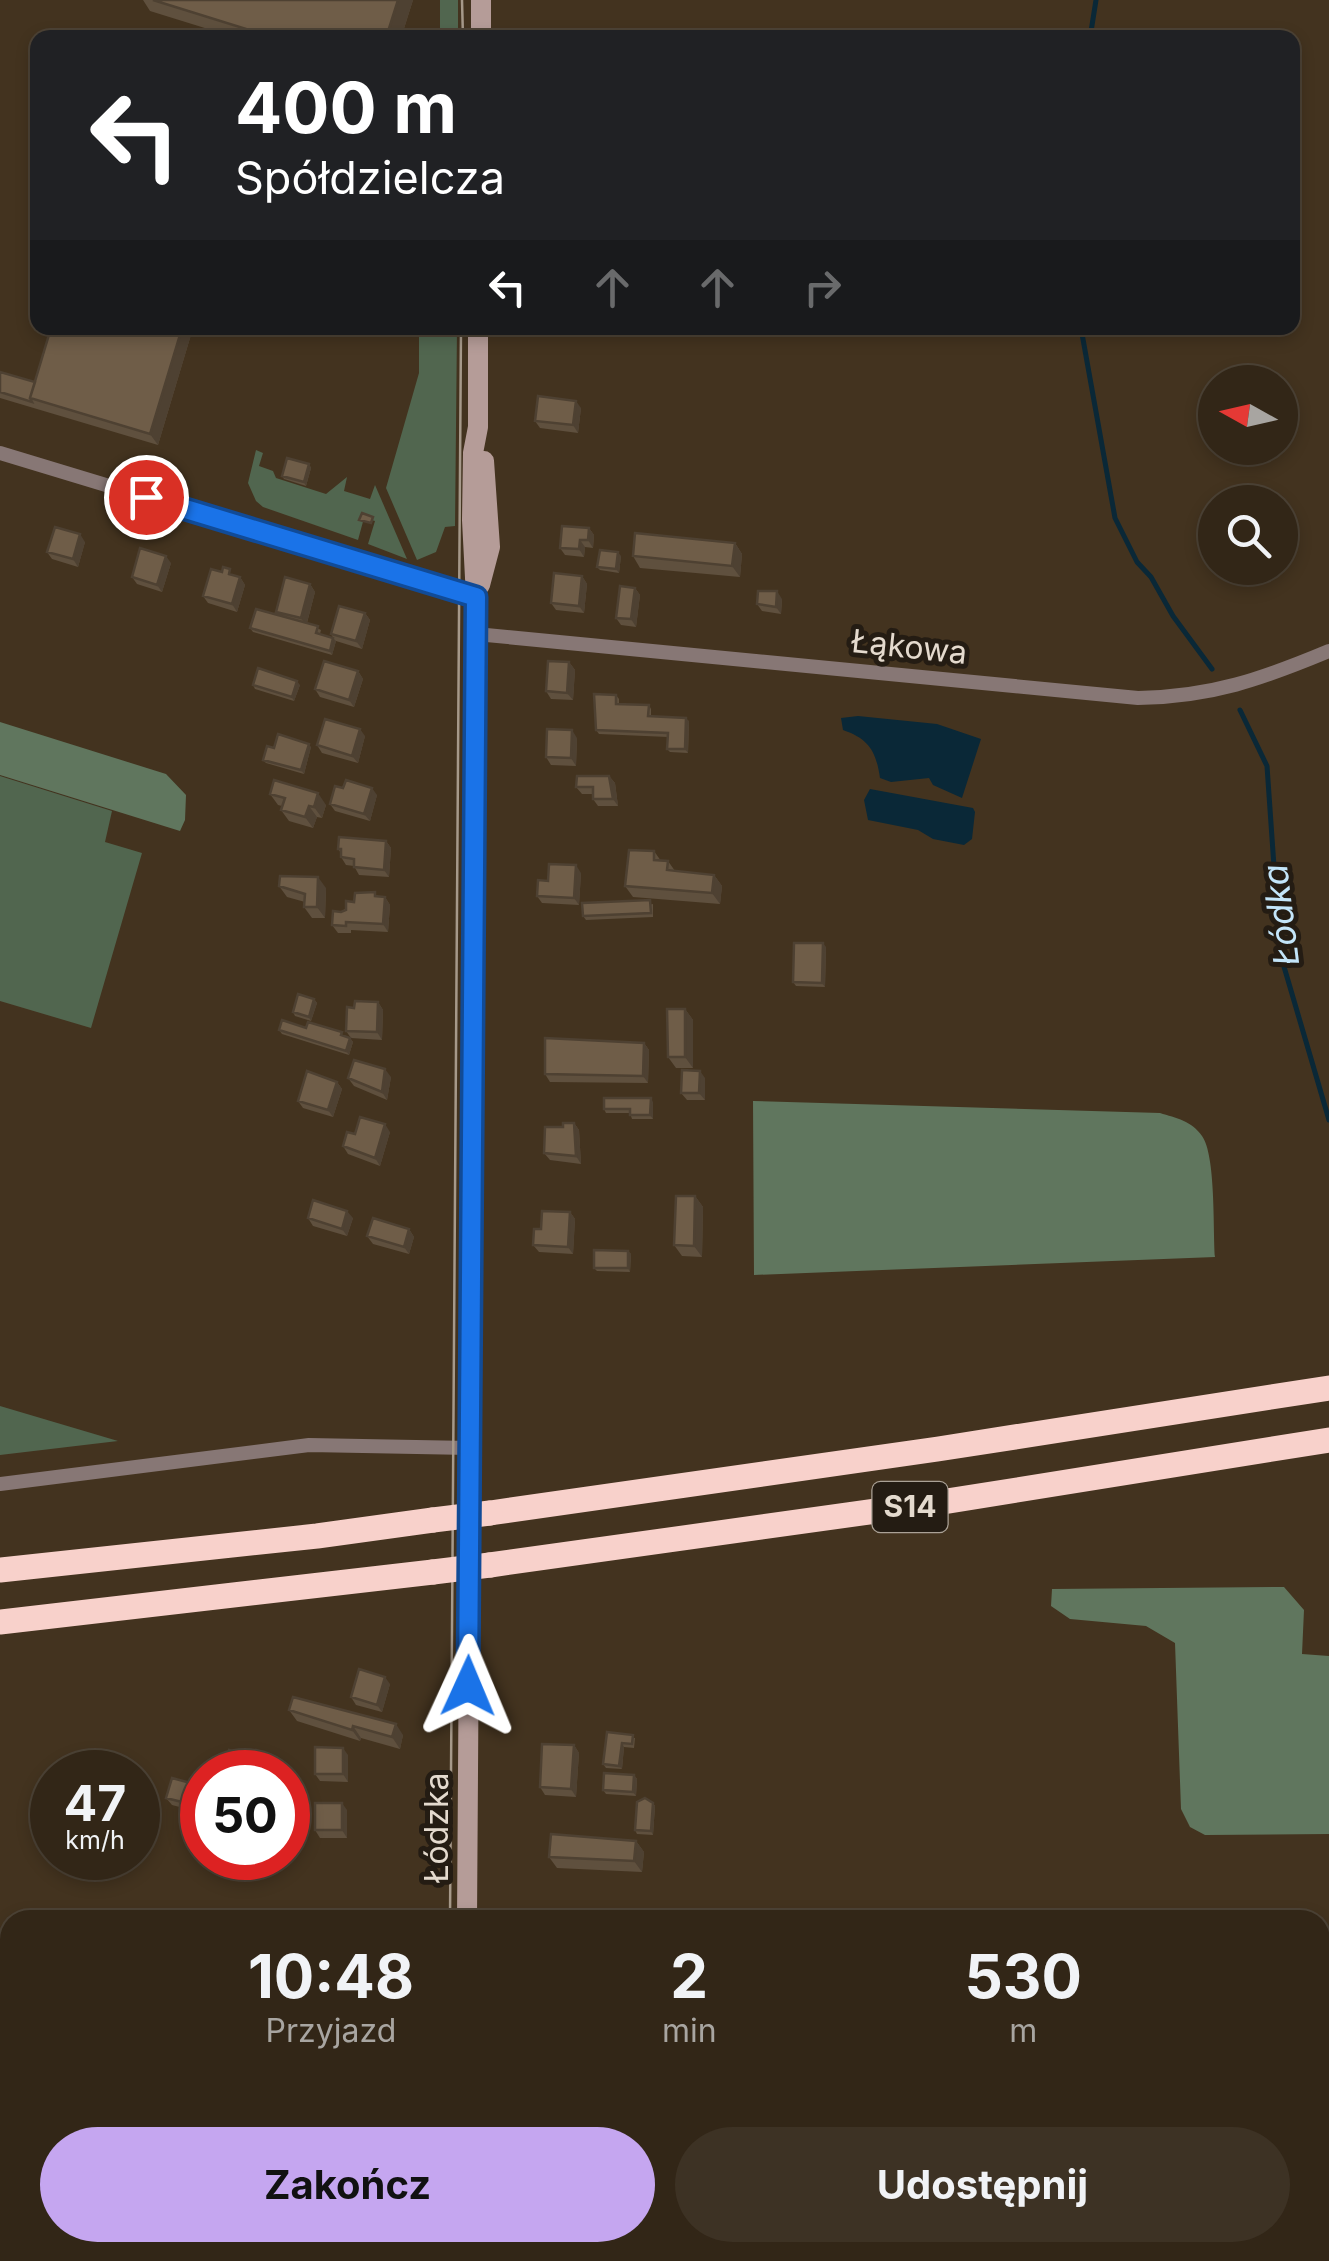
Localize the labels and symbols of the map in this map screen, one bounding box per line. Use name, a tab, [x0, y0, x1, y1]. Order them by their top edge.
north arrow	[1198, 365, 1298, 465]
pin	[104, 455, 189, 540]
street label: Łąkowa	[849, 621, 969, 672]
water label: Łódka	[1253, 862, 1307, 968]
road number: S14	[872, 1482, 948, 1532]
position arrow	[416, 1634, 520, 1738]
speed limit sign: 50	[180, 1750, 310, 1880]
street label: Łódzka	[417, 1772, 456, 1884]

